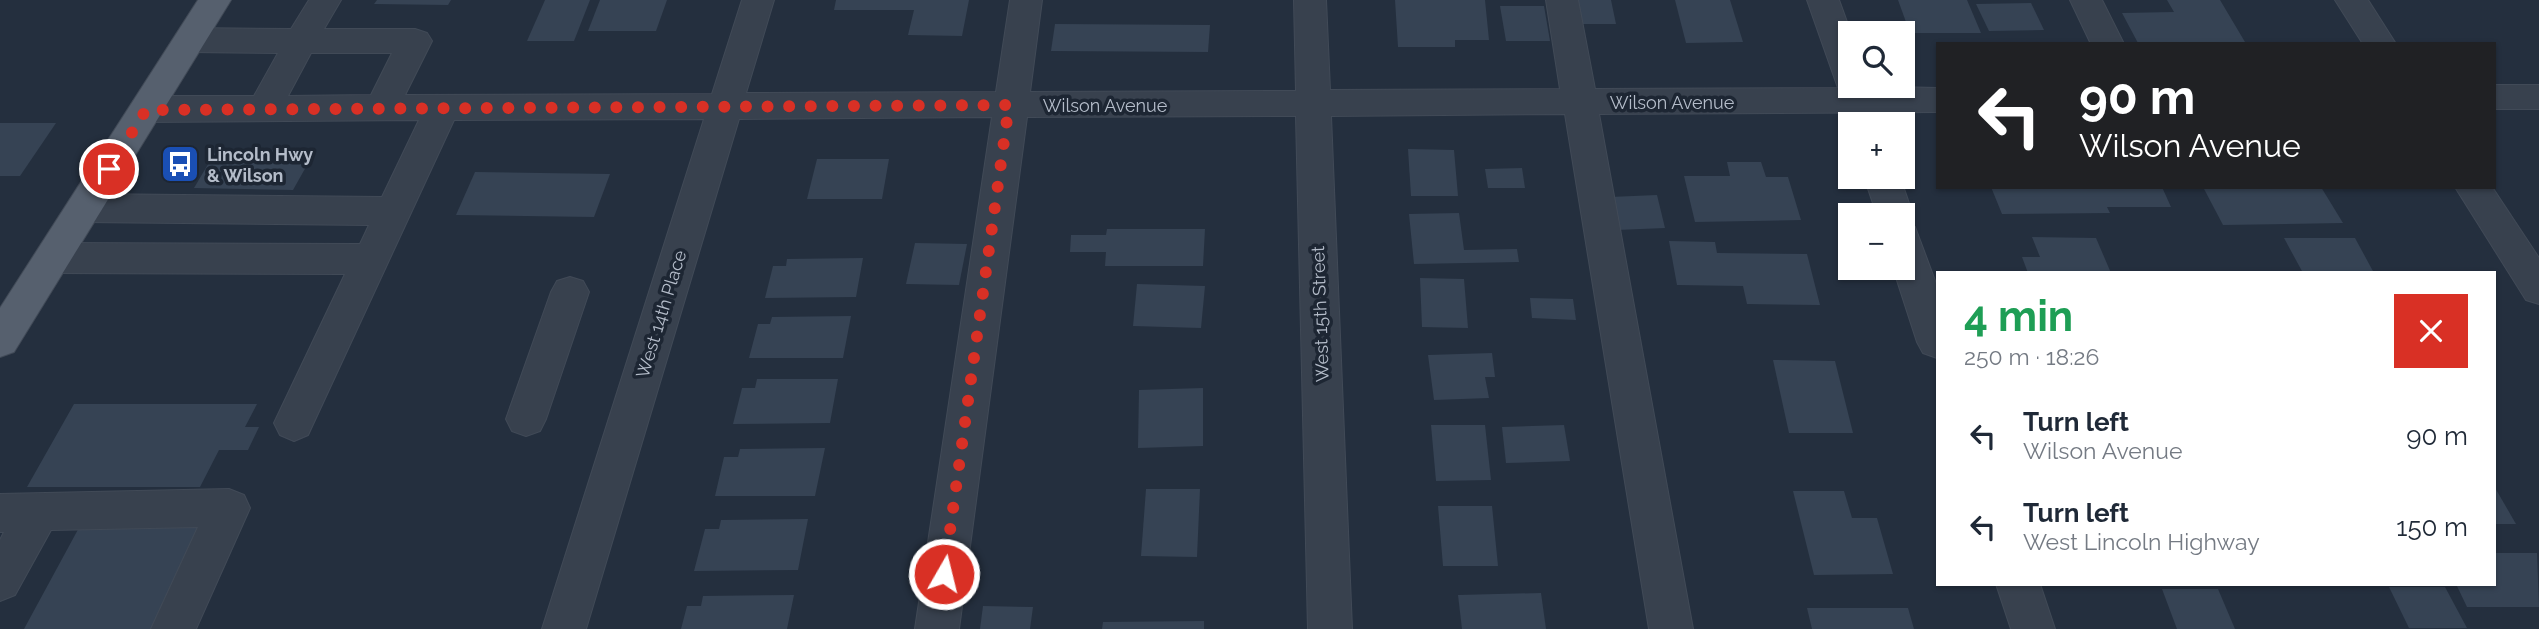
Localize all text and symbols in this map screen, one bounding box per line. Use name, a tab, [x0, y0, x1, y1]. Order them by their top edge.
map controls	[1838, 21, 1915, 280]
button: search	[1838, 21, 1915, 98]
text: 90 m	[2079, 68, 2195, 125]
icon: left	[1964, 70, 2055, 161]
street label: Wilson Avenue	[1610, 92, 1735, 113]
street label: Wilson Avenue	[1043, 95, 1168, 116]
button: +	[1838, 112, 1915, 189]
text: Wilson Avenue	[2079, 127, 2301, 164]
pin	[79, 139, 139, 199]
bus stop icon: Lincoln Hwy & Wilson	[159, 143, 201, 185]
place label: Lincoln Hwy & Wilson	[207, 144, 313, 186]
icon: arrive	[90, 150, 128, 188]
button: −	[1838, 203, 1915, 280]
street label: West 15th Street	[1307, 246, 1333, 382]
street label: West 14th Place	[632, 247, 691, 380]
text: 4 min	[1964, 292, 2073, 341]
button: close	[2394, 294, 2468, 368]
text: 250 m · 18:26	[1964, 343, 2099, 370]
text: Turn left	[2023, 407, 2129, 437]
icon: left	[1964, 417, 2002, 455]
text: 90 m	[2406, 421, 2468, 451]
text: Wilson Avenue	[2023, 437, 2182, 464]
text: Turn left	[2023, 498, 2129, 528]
icon: left	[1964, 508, 2002, 546]
text: 150 m	[2396, 512, 2468, 542]
text: West Lincoln Highway	[2023, 528, 2260, 555]
position arrow	[907, 537, 981, 611]

